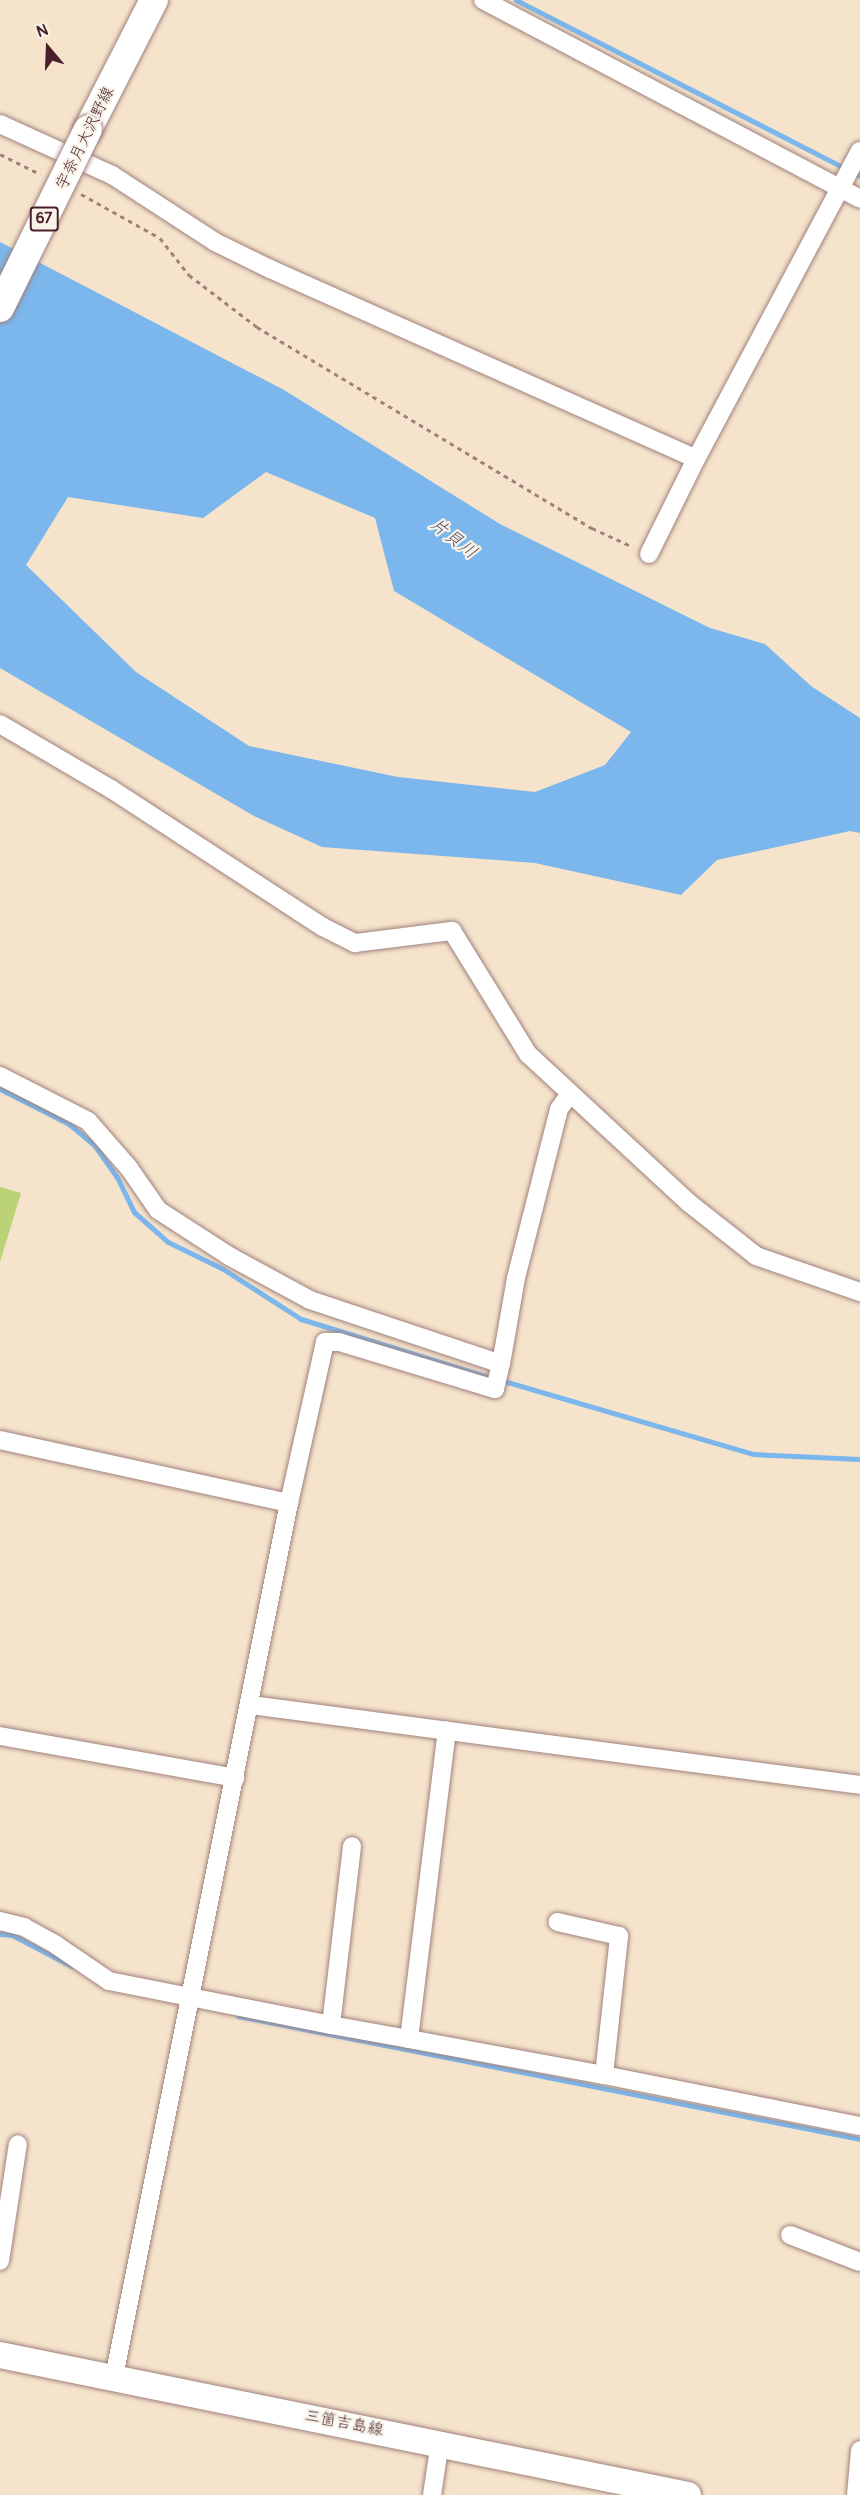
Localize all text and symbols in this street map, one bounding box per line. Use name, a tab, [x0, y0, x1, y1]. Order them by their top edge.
north arrow	[18, 18, 78, 78]
text: N	[34, 20, 51, 42]
street label: 宇奈月大沢野線	[52, 83, 118, 193]
road number: 67	[29, 207, 59, 231]
water label: 片貝川	[425, 514, 481, 564]
street label: 三箇吉島線	[303, 2406, 385, 2440]

